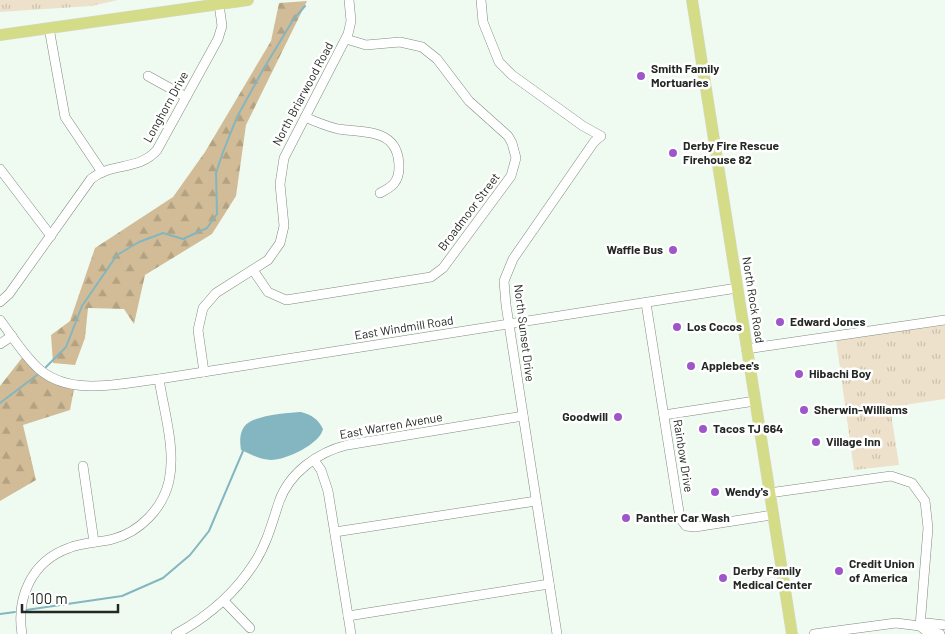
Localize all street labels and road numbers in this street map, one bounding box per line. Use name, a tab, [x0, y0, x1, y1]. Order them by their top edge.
street label: North Briarwood Road	[269, 39, 335, 148]
street label: Longhorn Drive	[140, 69, 190, 145]
street label: Broadmoor Street	[434, 170, 502, 253]
street label: North Rock Road	[740, 256, 768, 344]
street label: North Sunset Drive	[512, 283, 538, 382]
street label: East Windmill Road	[353, 312, 454, 342]
street label: East Warren Avenue	[338, 409, 443, 441]
street label: Rainbow Drive	[671, 418, 697, 493]

